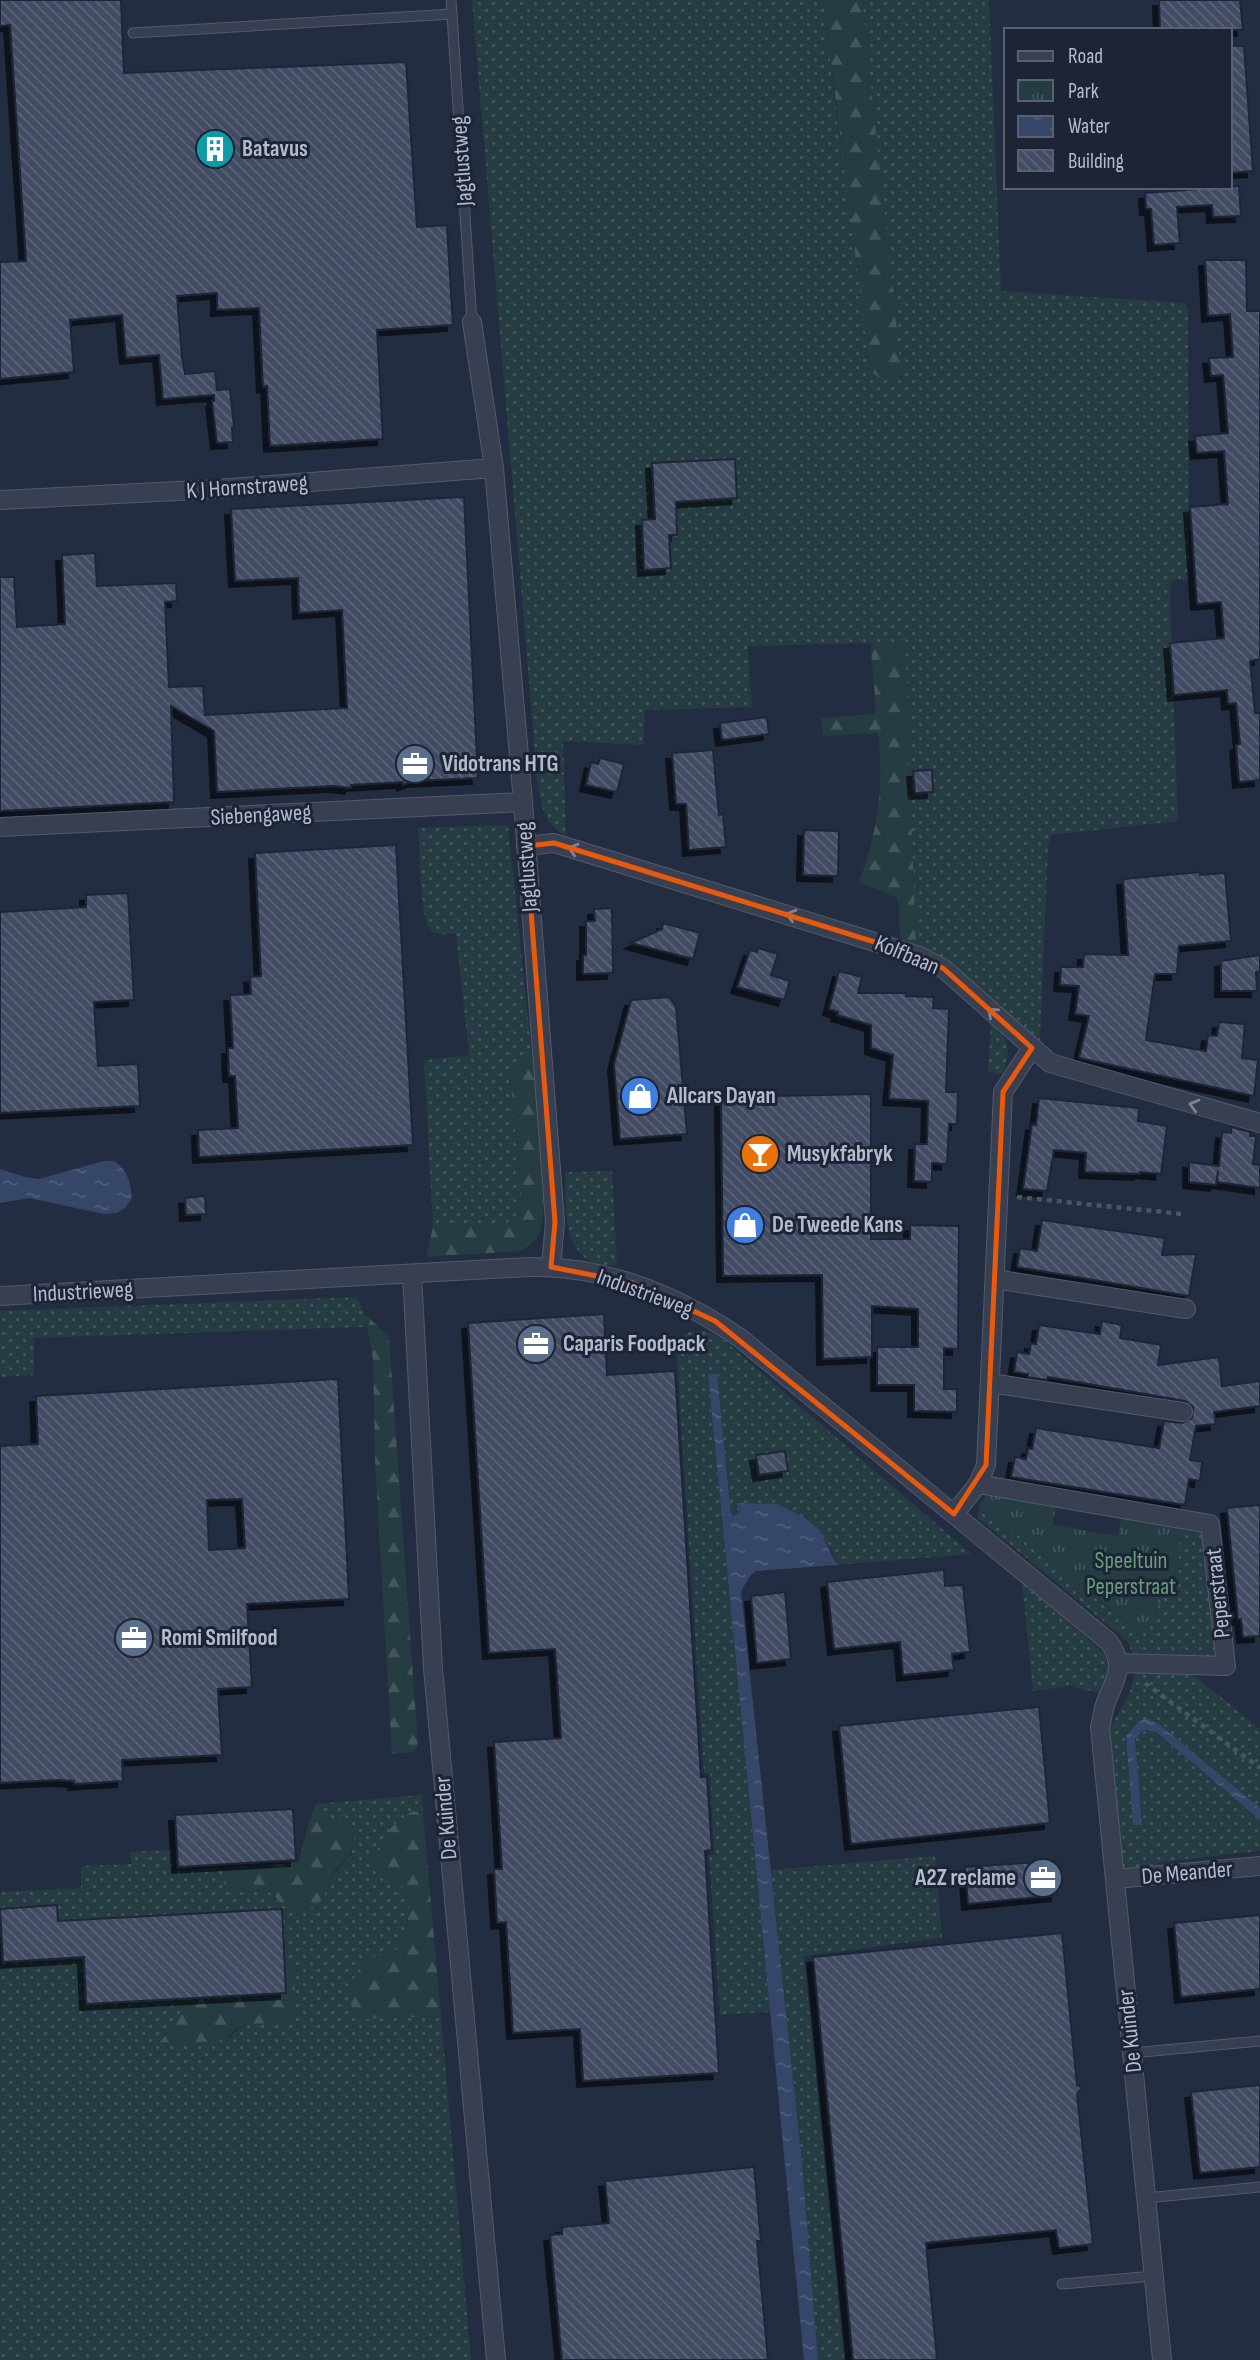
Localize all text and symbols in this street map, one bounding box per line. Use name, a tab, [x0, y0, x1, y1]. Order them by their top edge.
legend	[1004, 28, 1232, 189]
text: Road	[1068, 44, 1103, 69]
text: Park	[1068, 79, 1099, 104]
text: Water	[1068, 114, 1110, 139]
street label: Jagtlustweg	[445, 115, 479, 208]
building icon: Batavus	[194, 128, 236, 170]
place label: Batavus	[242, 135, 308, 163]
text: Building	[1068, 149, 1124, 174]
street label: K J Hornstraweg	[185, 469, 309, 505]
office icon: Vidotrans HTG	[394, 743, 436, 785]
place label: Vidotrans HTG	[442, 750, 558, 778]
street label: Siebengaweg	[210, 798, 312, 832]
street label: Jagtlustweg	[510, 821, 544, 914]
one-way arrow	[567, 842, 579, 857]
one-way arrow	[785, 909, 797, 923]
street label: Kolfbaan	[870, 929, 944, 981]
one-way arrow	[987, 1008, 1000, 1020]
shop icon: Allcars Dayan	[619, 1075, 661, 1117]
place label: Allcars Dayan	[666, 1082, 776, 1110]
one-way arrow	[1189, 1098, 1201, 1113]
bar icon: Musykfabryk	[739, 1133, 781, 1175]
place label: Musykfabryk	[787, 1140, 893, 1168]
shop icon: De Tweede Kans	[724, 1204, 766, 1246]
place label: De Tweede Kans	[772, 1211, 903, 1239]
street label: Industrieweg	[593, 1263, 697, 1323]
street label: Industrieweg	[32, 1275, 134, 1309]
office icon: Caparis Foodpack	[515, 1323, 557, 1365]
place label: Caparis Foodpack	[563, 1330, 706, 1358]
park label: Speeltuin Peperstraat	[1086, 1547, 1176, 1601]
street label: Peperstraat	[1199, 1547, 1237, 1639]
office icon: Romi Smilfood	[113, 1617, 155, 1659]
place label: Romi Smilfood	[161, 1624, 277, 1652]
street label: De Kuinder	[428, 1775, 464, 1861]
street label: De Meander	[1140, 1855, 1234, 1891]
office icon: A2Z reclame	[1022, 1857, 1064, 1899]
place label: A2Z reclame	[914, 1864, 1016, 1892]
street label: De Kuinder	[1112, 1988, 1148, 2074]

